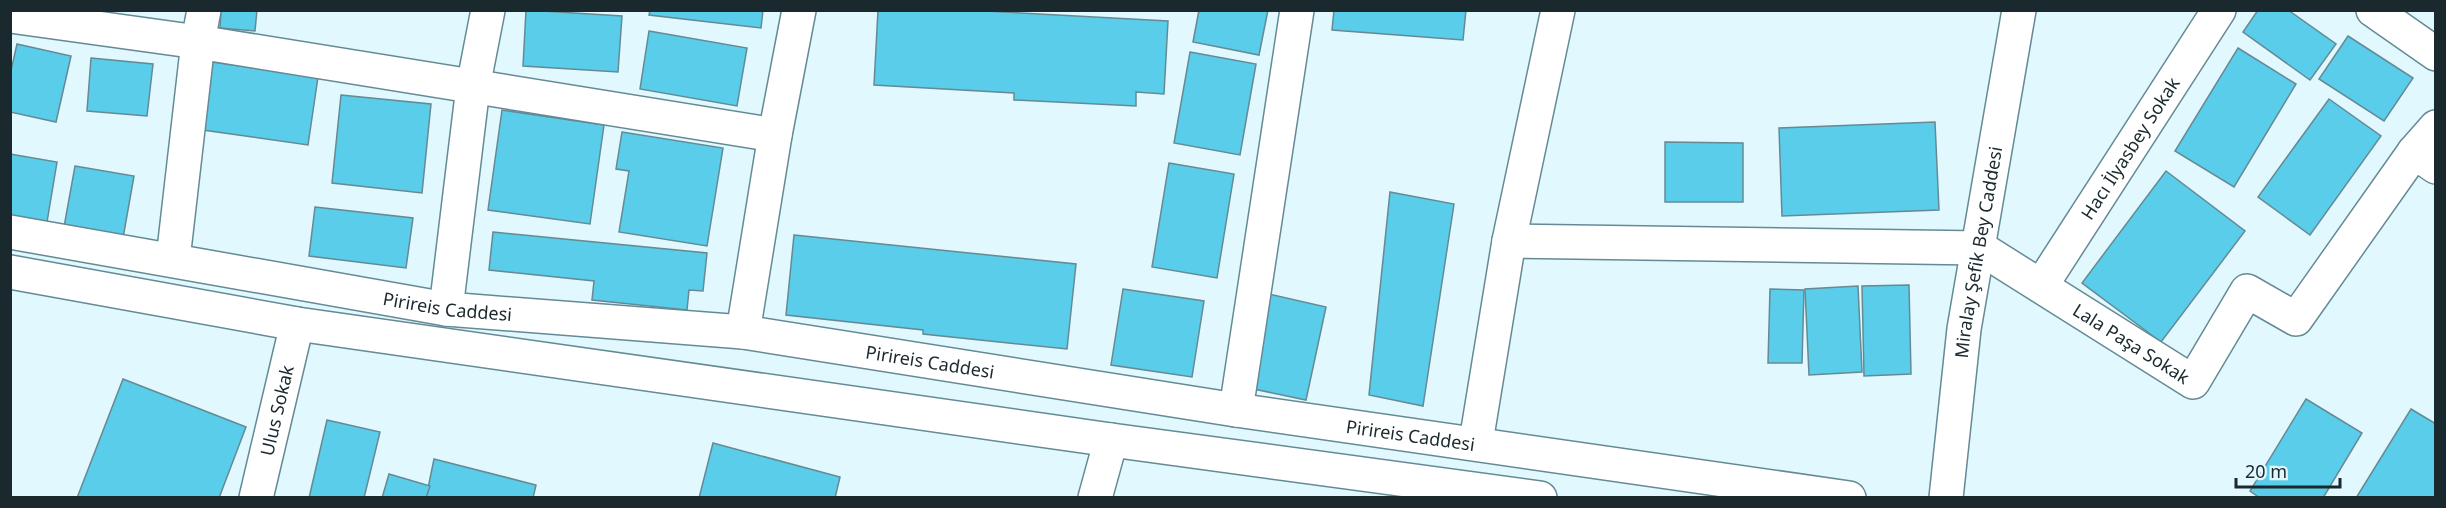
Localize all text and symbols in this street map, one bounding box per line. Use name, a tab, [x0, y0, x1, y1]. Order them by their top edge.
street label: Hacı İlyasbey Sokak	[2075, 72, 2185, 224]
street label: Miralay Şefik Bey Caddesi	[1949, 144, 2007, 359]
street label: Pirireis Caddesi	[381, 286, 513, 326]
street label: Lala Paşa Sokak	[2069, 298, 2195, 389]
street label: Pirireis Caddesi	[864, 340, 996, 384]
street label: Ulus Sokak	[254, 362, 299, 458]
street label: Pirireis Caddesi	[1344, 414, 1476, 456]
scale bar	[2236, 451, 2340, 489]
text: 20 m	[2245, 459, 2287, 483]

